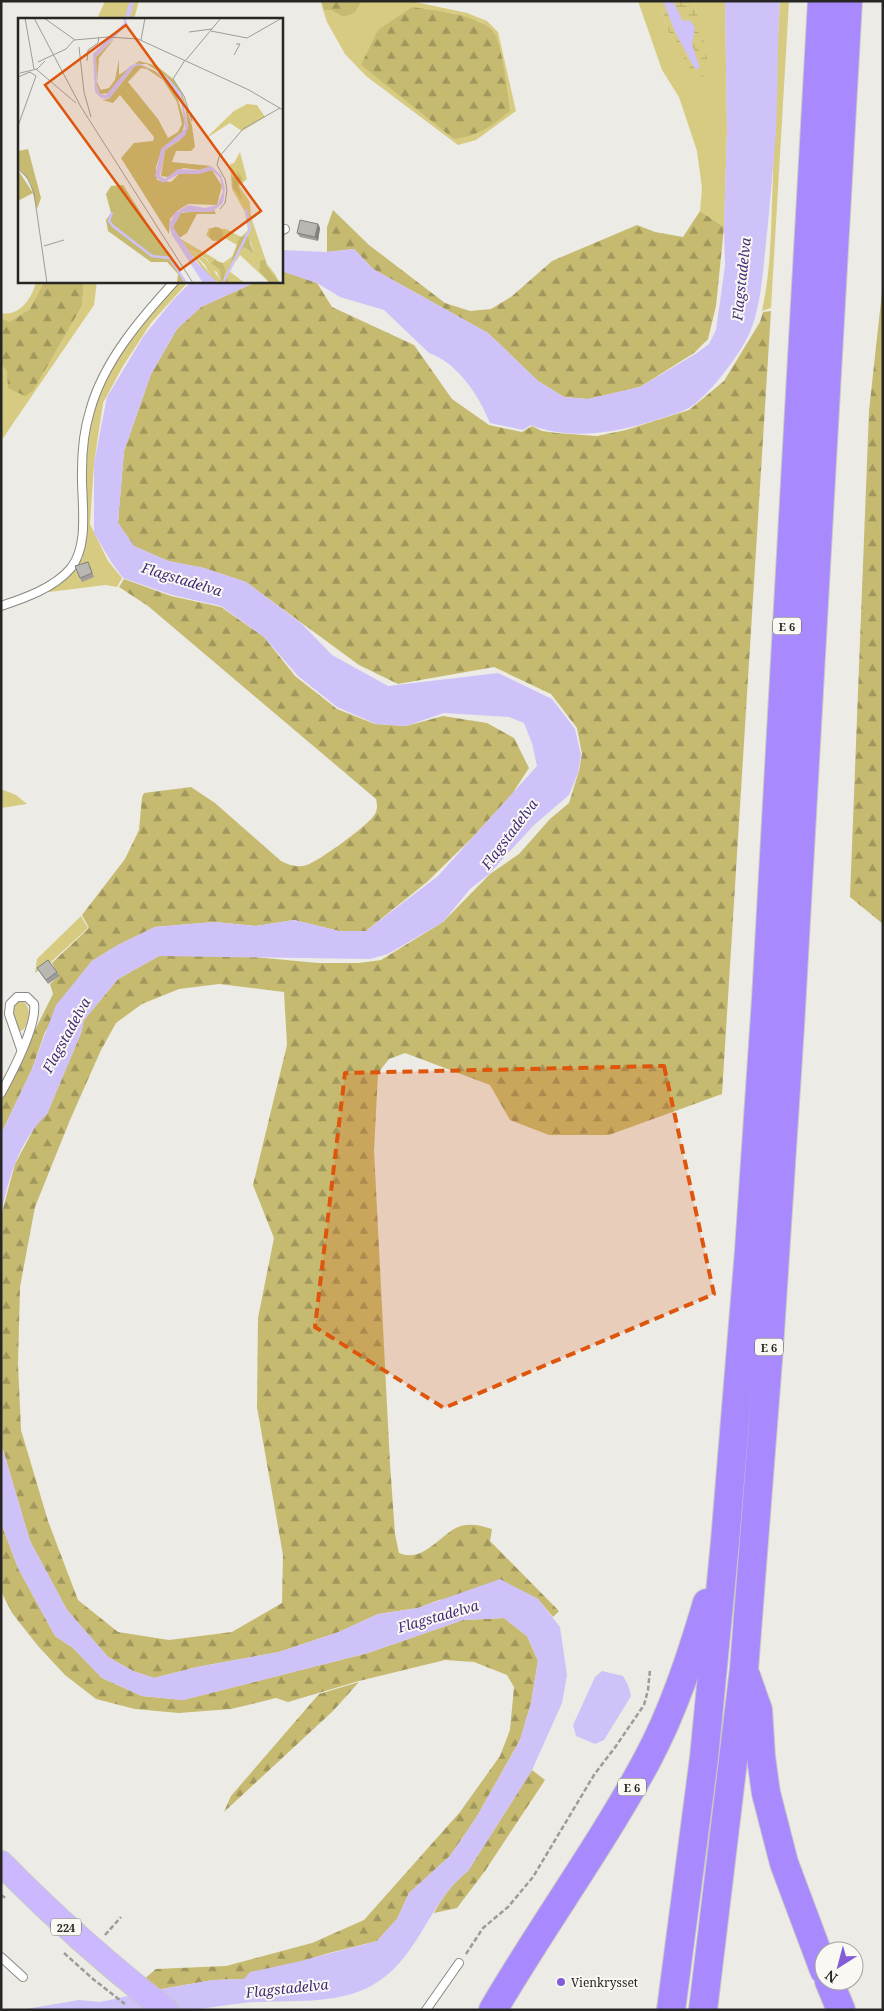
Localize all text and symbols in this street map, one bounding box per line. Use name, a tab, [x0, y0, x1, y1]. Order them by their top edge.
inset map	[18, 18, 282, 282]
water label: Flagstadelva	[727, 236, 755, 322]
water label: Flagstadelva	[139, 557, 225, 600]
road number: E 6	[773, 618, 801, 634]
water label: Flagstadelva	[476, 794, 542, 874]
water label: Flagstadelva	[37, 993, 95, 1077]
road number: E 6	[755, 1338, 783, 1355]
water label: Flagstadelva	[394, 1595, 481, 1637]
road number: E 6	[618, 1778, 646, 1795]
road number: 224	[51, 1918, 81, 1935]
north arrow	[814, 1941, 864, 1991]
text: N	[821, 1966, 841, 1988]
water label: Flagstadelva	[244, 1974, 330, 2002]
place label: Vienkrysset	[571, 1974, 638, 1991]
marker: Vienkrysset	[555, 1976, 567, 1988]

